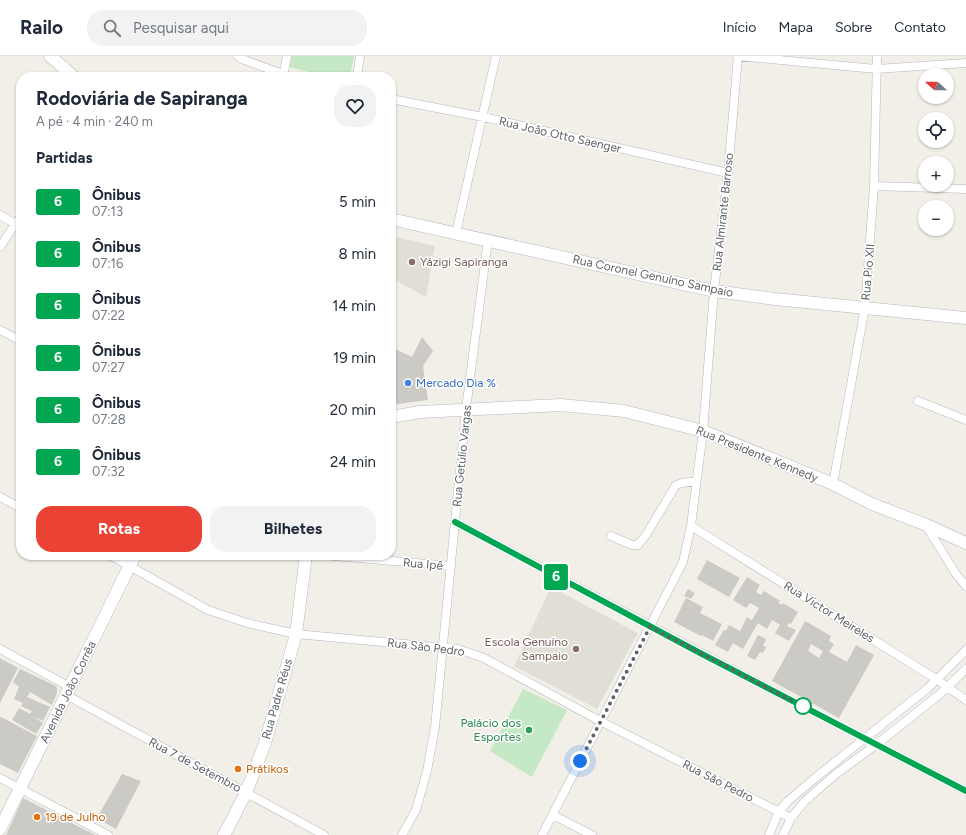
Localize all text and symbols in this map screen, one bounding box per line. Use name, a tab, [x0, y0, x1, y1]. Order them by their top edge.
search box	[87, 10, 367, 46]
text: Railo	[20, 16, 63, 39]
icon: search	[101, 17, 123, 39]
text: Pesquisar aqui	[133, 19, 229, 37]
text: Início	[723, 19, 756, 36]
text: Mapa	[778, 19, 813, 36]
text: Sobre	[835, 19, 872, 36]
text: Contato	[894, 19, 946, 36]
north arrow	[918, 68, 954, 104]
map controls	[918, 68, 954, 236]
button: heart	[334, 85, 376, 127]
text: Rodoviária de Sapiranga	[36, 87, 248, 110]
button: locate	[918, 112, 954, 148]
text: A pé · 4 min · 240 m	[36, 114, 153, 129]
street label: Rua João Otto Saenger	[497, 114, 623, 156]
text: Partidas	[36, 149, 92, 167]
street label: Rua Almirante Barroso	[710, 152, 736, 272]
button: +	[918, 156, 954, 192]
text: Ônibus	[92, 186, 141, 204]
text: 6	[54, 193, 62, 210]
text: 5 min	[339, 193, 376, 211]
button: −	[918, 200, 954, 236]
text: 07:13	[92, 204, 123, 219]
text: Ônibus	[92, 238, 141, 256]
street label: Rua Pio XII	[859, 243, 877, 301]
text: 6	[54, 245, 62, 262]
text: 8 min	[338, 245, 376, 263]
street label: Rua Coronel Genuíno Sampaio	[571, 252, 735, 300]
place label: Yázigi Sapiranga	[420, 255, 508, 269]
text: 07:16	[92, 256, 123, 271]
marker: Yázigi Sapiranga	[407, 257, 417, 267]
text: Ônibus	[92, 290, 141, 308]
text: 6	[54, 297, 62, 314]
text: 14 min	[332, 297, 376, 315]
text: 07:22	[92, 308, 125, 323]
text: Ônibus	[92, 342, 141, 360]
text: 6	[54, 349, 62, 366]
text: 19 min	[333, 349, 376, 367]
text: 07:27	[92, 360, 125, 375]
place label: Mercado Dia %	[416, 376, 496, 390]
marker: Mercado Dia %	[403, 378, 413, 388]
text: Ônibus	[92, 394, 141, 412]
text: 6	[54, 401, 62, 418]
text: 20 min	[330, 401, 376, 419]
street label: Rua Getúlio Vargas	[450, 404, 474, 508]
text: 07:28	[92, 412, 126, 427]
street label: Rua Presidente Kennedy	[694, 423, 821, 485]
text: Ônibus	[92, 446, 141, 464]
text: 6	[54, 453, 62, 470]
text: 24 min	[330, 453, 376, 471]
text: 07:32	[92, 464, 125, 479]
button: Rotas	[36, 506, 202, 552]
button: Bilhetes	[210, 506, 376, 552]
street label: Rua Ipê	[402, 555, 444, 573]
line badge: 6	[543, 564, 569, 590]
text: 6	[552, 568, 560, 585]
street label: Rua Victor Meireles	[781, 578, 877, 646]
street label: Rua São Pedro	[386, 635, 466, 659]
place label: Escola Genuíno Sampaio	[485, 635, 568, 663]
street label: Avenida João Corrêa	[37, 639, 99, 745]
marker: Escola Genuíno Sampaio	[571, 644, 581, 654]
street label: Rua Padre Réus	[259, 657, 295, 741]
unlabelled marker	[794, 697, 812, 715]
place label: Palácio dos Esportes	[461, 716, 521, 744]
marker: Palácio dos Esportes	[524, 725, 534, 735]
street label: Rua 7 de Setembro	[146, 735, 244, 795]
your location	[570, 751, 590, 771]
street label: Rua São Pedro	[680, 757, 756, 805]
place label: Prátikos	[246, 762, 289, 776]
marker: Prátikos	[233, 764, 243, 774]
place label: 19 de Julho	[45, 810, 105, 824]
marker: 19 de Julho	[32, 812, 42, 822]

